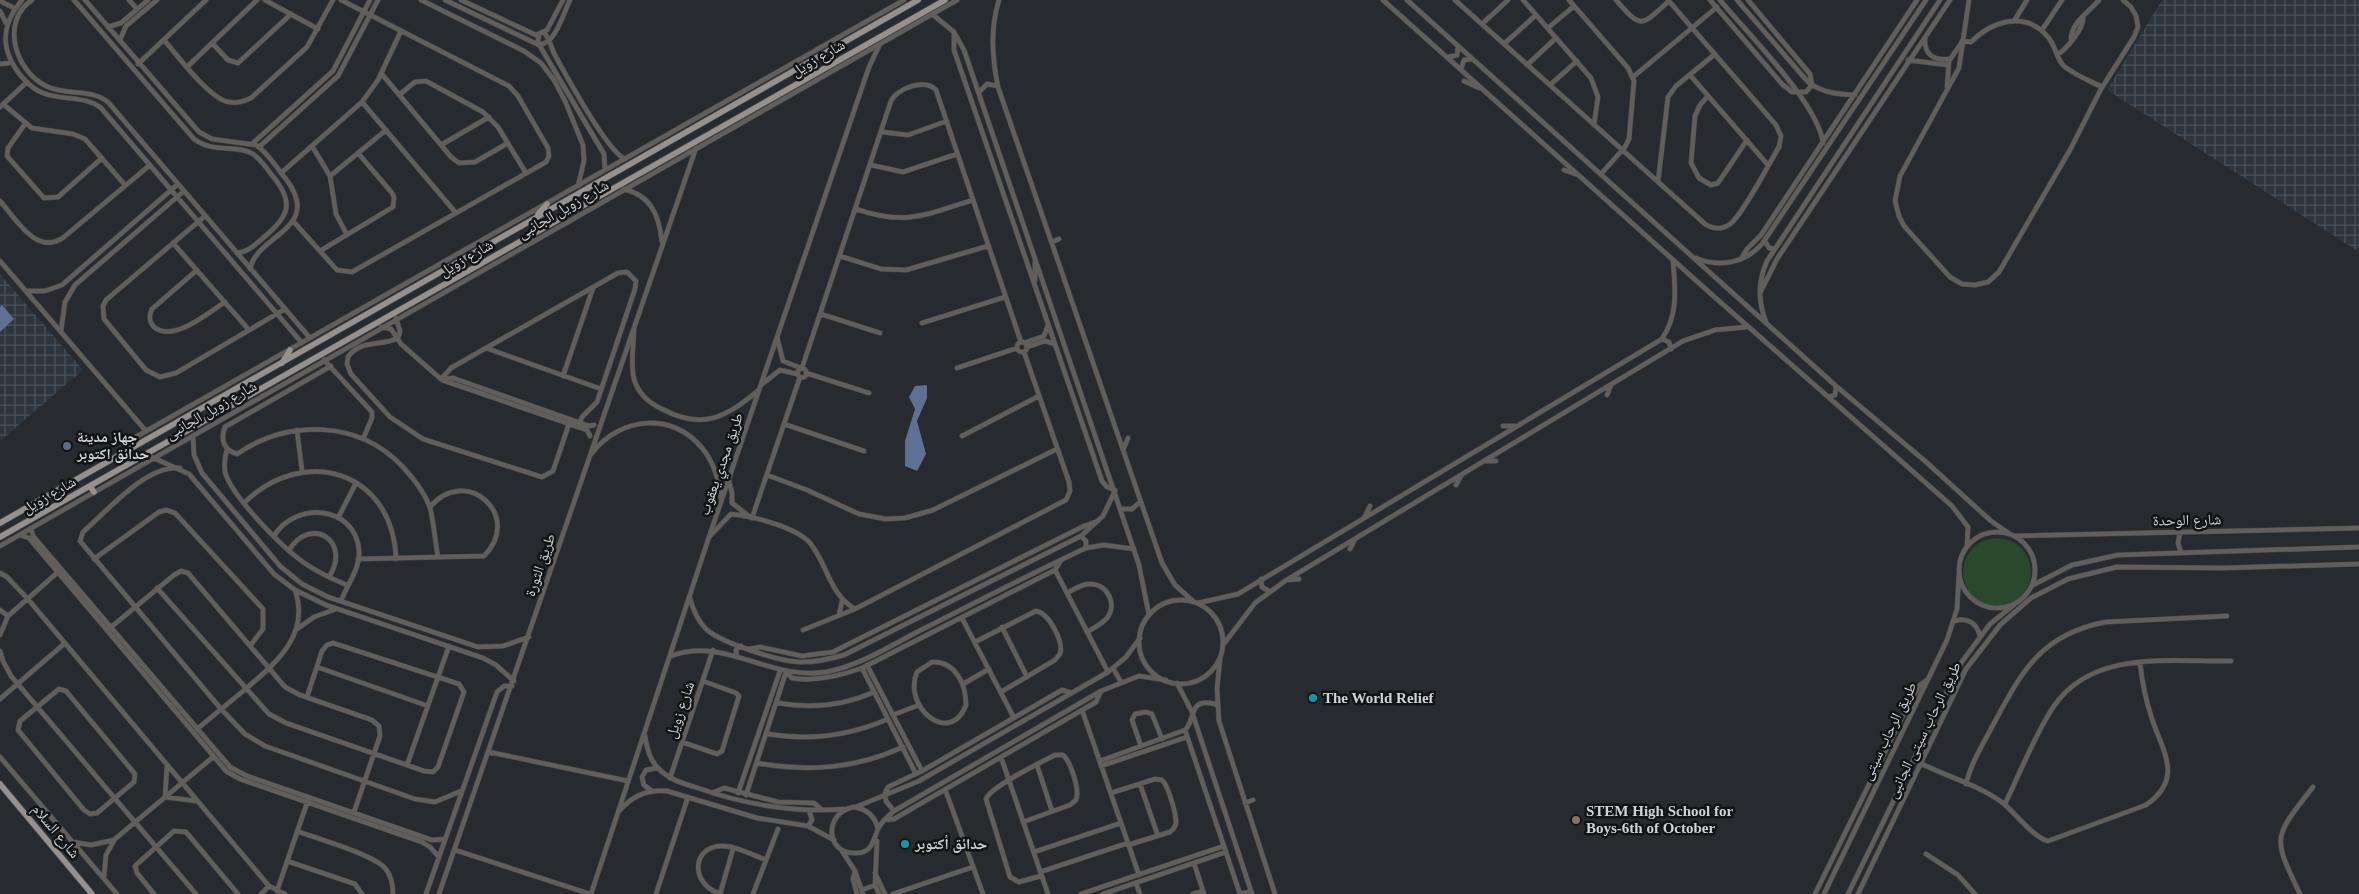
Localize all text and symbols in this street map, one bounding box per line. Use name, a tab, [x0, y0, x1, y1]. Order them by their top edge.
street label: شارع زويل	[788, 36, 849, 81]
street label: شارع زويل الجانبى	[515, 176, 612, 243]
street label: شارع زويل	[436, 236, 497, 281]
street label: شارع زويل الجانبى	[163, 377, 260, 444]
street label: طريق مجدي يعقوب	[696, 411, 750, 519]
place label: جهاز مدينة حدائق اكتوبر	[76, 429, 150, 463]
marker: جهاز مدينة حدائق اكتوبر	[61, 440, 73, 452]
street label: شارع زويل	[19, 473, 80, 518]
street label: شارع الوحدة	[2152, 511, 2222, 531]
street label: طريق الثورة	[522, 531, 560, 599]
street label: طريق الرحاب سيتى الجانبى	[1883, 659, 1965, 801]
street label: شارع زويل	[663, 679, 699, 741]
street label: طريق الرحاب سيتى	[1857, 679, 1921, 783]
place label: The World Relief	[1323, 690, 1435, 706]
marker: The World Relief	[1307, 692, 1319, 704]
street label: شارع السلام	[27, 801, 83, 863]
place label: STEM High School for Boys-6th of October	[1586, 803, 1733, 836]
marker: STEM High School for Boys-6th of October	[1570, 814, 1582, 826]
place label: حدائق أكتوبر	[914, 835, 988, 853]
marker: حدائق أكتوبر	[899, 838, 911, 850]

